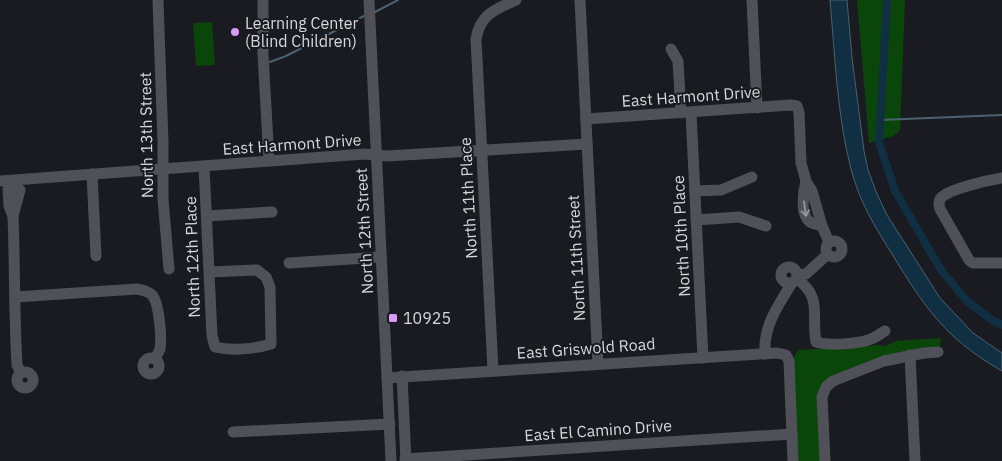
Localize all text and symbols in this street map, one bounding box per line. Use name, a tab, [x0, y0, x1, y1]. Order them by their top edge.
place label: Learning Center (Blind Children)	[245, 13, 359, 51]
marker: Learning Center (Blind Children)	[229, 26, 241, 38]
street label: North 13th Street	[135, 72, 157, 198]
street label: East Harmont Drive	[621, 81, 761, 111]
street label: East Harmont Drive	[222, 129, 362, 159]
street label: North 11th Place	[455, 136, 481, 259]
street label: North 12th Street	[351, 167, 377, 295]
street label: North 10th Place	[668, 174, 694, 297]
street label: North 11th Street	[563, 194, 589, 322]
street label: North 12th Place	[180, 196, 204, 318]
one-way arrow	[800, 200, 810, 216]
place label: 10925	[403, 308, 451, 328]
marker: 10925	[387, 312, 399, 324]
street label: East Griswold Road	[516, 333, 656, 363]
street label: East El Camino Drive	[524, 415, 673, 445]

